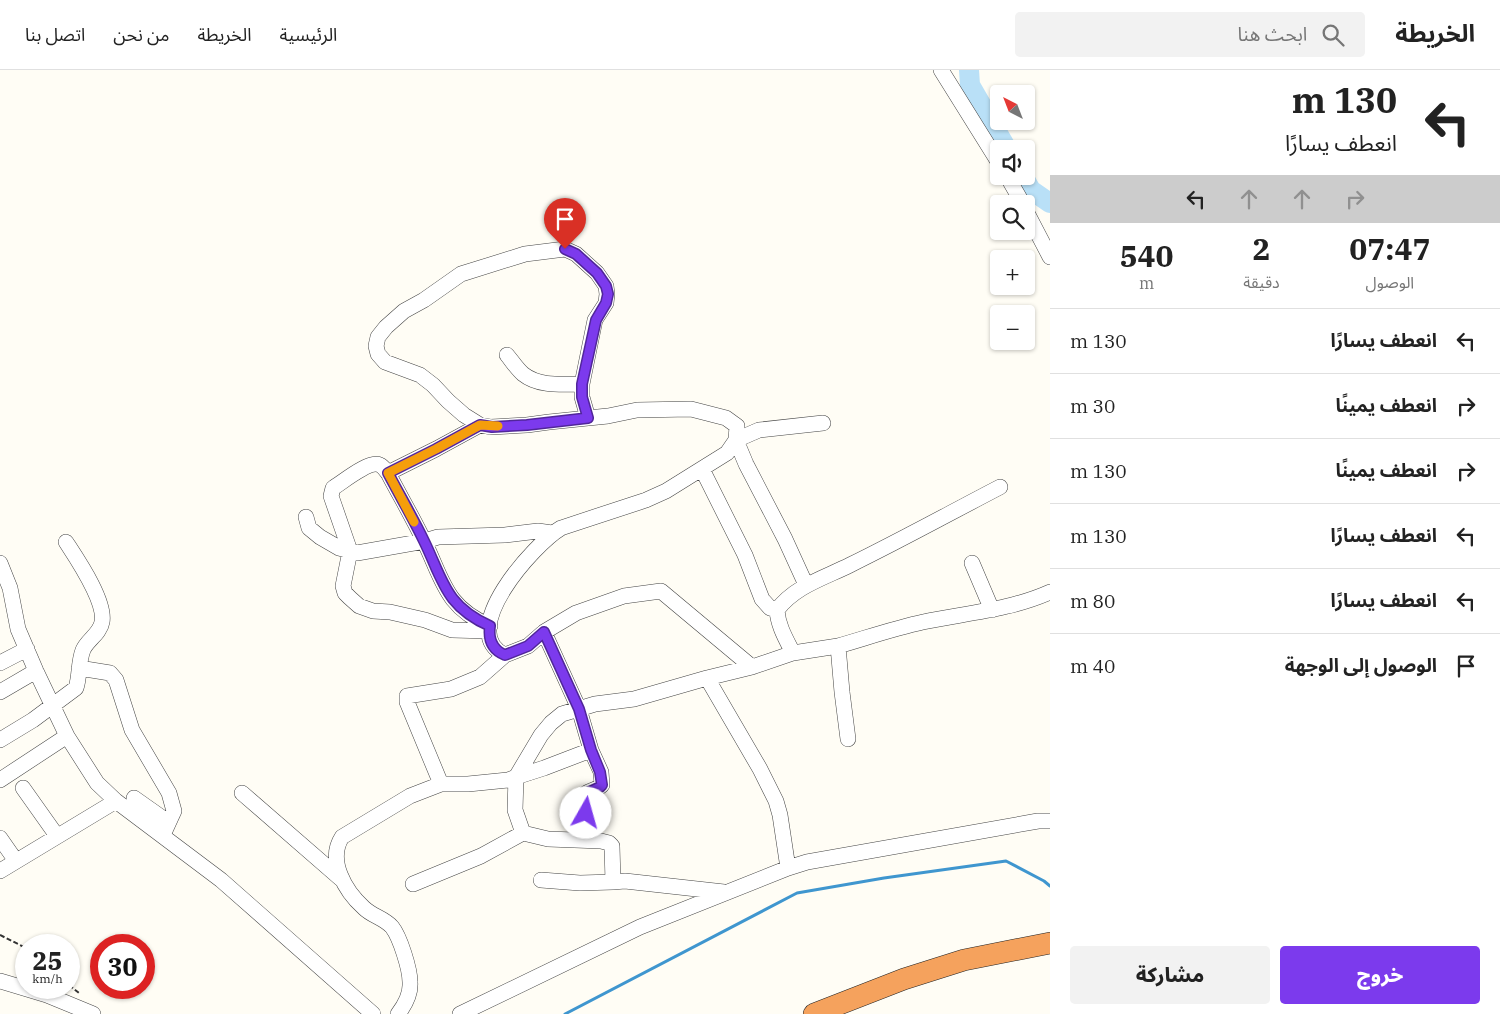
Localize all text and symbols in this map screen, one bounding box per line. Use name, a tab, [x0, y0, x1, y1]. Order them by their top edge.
search box	[1015, 12, 1365, 57]
text: الخريطة	[1395, 17, 1475, 49]
icon: search	[1319, 21, 1347, 49]
text: ابحث هنا	[1237, 22, 1307, 46]
text: اتصل بنا	[25, 23, 85, 46]
text: من نحن	[113, 23, 170, 46]
text: الخريطة	[198, 23, 251, 46]
text: الرئيسية	[279, 23, 337, 46]
text: 130 m	[1292, 77, 1397, 123]
north arrow	[990, 85, 1035, 130]
map controls	[990, 85, 1035, 350]
icon: left	[1415, 90, 1480, 155]
text: انعطف يسارًا	[1285, 128, 1397, 157]
button: sound	[990, 140, 1035, 185]
icon: left	[1182, 185, 1210, 213]
icon: ahead	[1235, 185, 1263, 213]
icon: ahead	[1288, 185, 1316, 213]
icon: right	[1341, 185, 1369, 213]
button: search	[990, 195, 1035, 240]
pin	[544, 198, 586, 249]
icon: arrive	[551, 205, 579, 233]
text: 2	[1252, 229, 1270, 268]
text: 07:47	[1349, 229, 1430, 268]
text: 540	[1120, 236, 1174, 275]
button: +	[990, 250, 1035, 295]
text: دقيقة	[1243, 272, 1280, 292]
text: الوصول	[1366, 272, 1414, 292]
text: m	[1139, 273, 1154, 293]
button: −	[990, 305, 1035, 350]
icon: left	[1452, 327, 1480, 355]
text: انعطف يسارًا	[1331, 328, 1437, 352]
text: 130 m	[1070, 329, 1127, 353]
icon: right	[1452, 392, 1480, 420]
text: انعطف يمينًا	[1335, 393, 1437, 417]
text: 30 m	[1070, 394, 1115, 418]
icon: right	[1452, 457, 1480, 485]
text: انعطف يمينًا	[1335, 458, 1437, 482]
text: 130 m	[1070, 459, 1127, 483]
icon: left	[1452, 522, 1480, 550]
text: انعطف يسارًا	[1331, 523, 1437, 547]
text: 130 m	[1070, 524, 1127, 548]
icon: left	[1452, 587, 1480, 615]
text: انعطف يسارًا	[1331, 588, 1437, 612]
text: 80 m	[1070, 589, 1115, 613]
icon: arrive	[1452, 652, 1480, 680]
text: الوصول إلى الوجهة	[1285, 653, 1437, 677]
text: 40 m	[1070, 654, 1115, 678]
position arrow	[559, 786, 611, 838]
speed limit sign: 30	[90, 934, 155, 999]
text: 25	[32, 944, 63, 977]
button: مشاركة	[1070, 946, 1270, 1004]
button: خروج	[1280, 946, 1480, 1004]
text: km/h	[32, 971, 63, 986]

